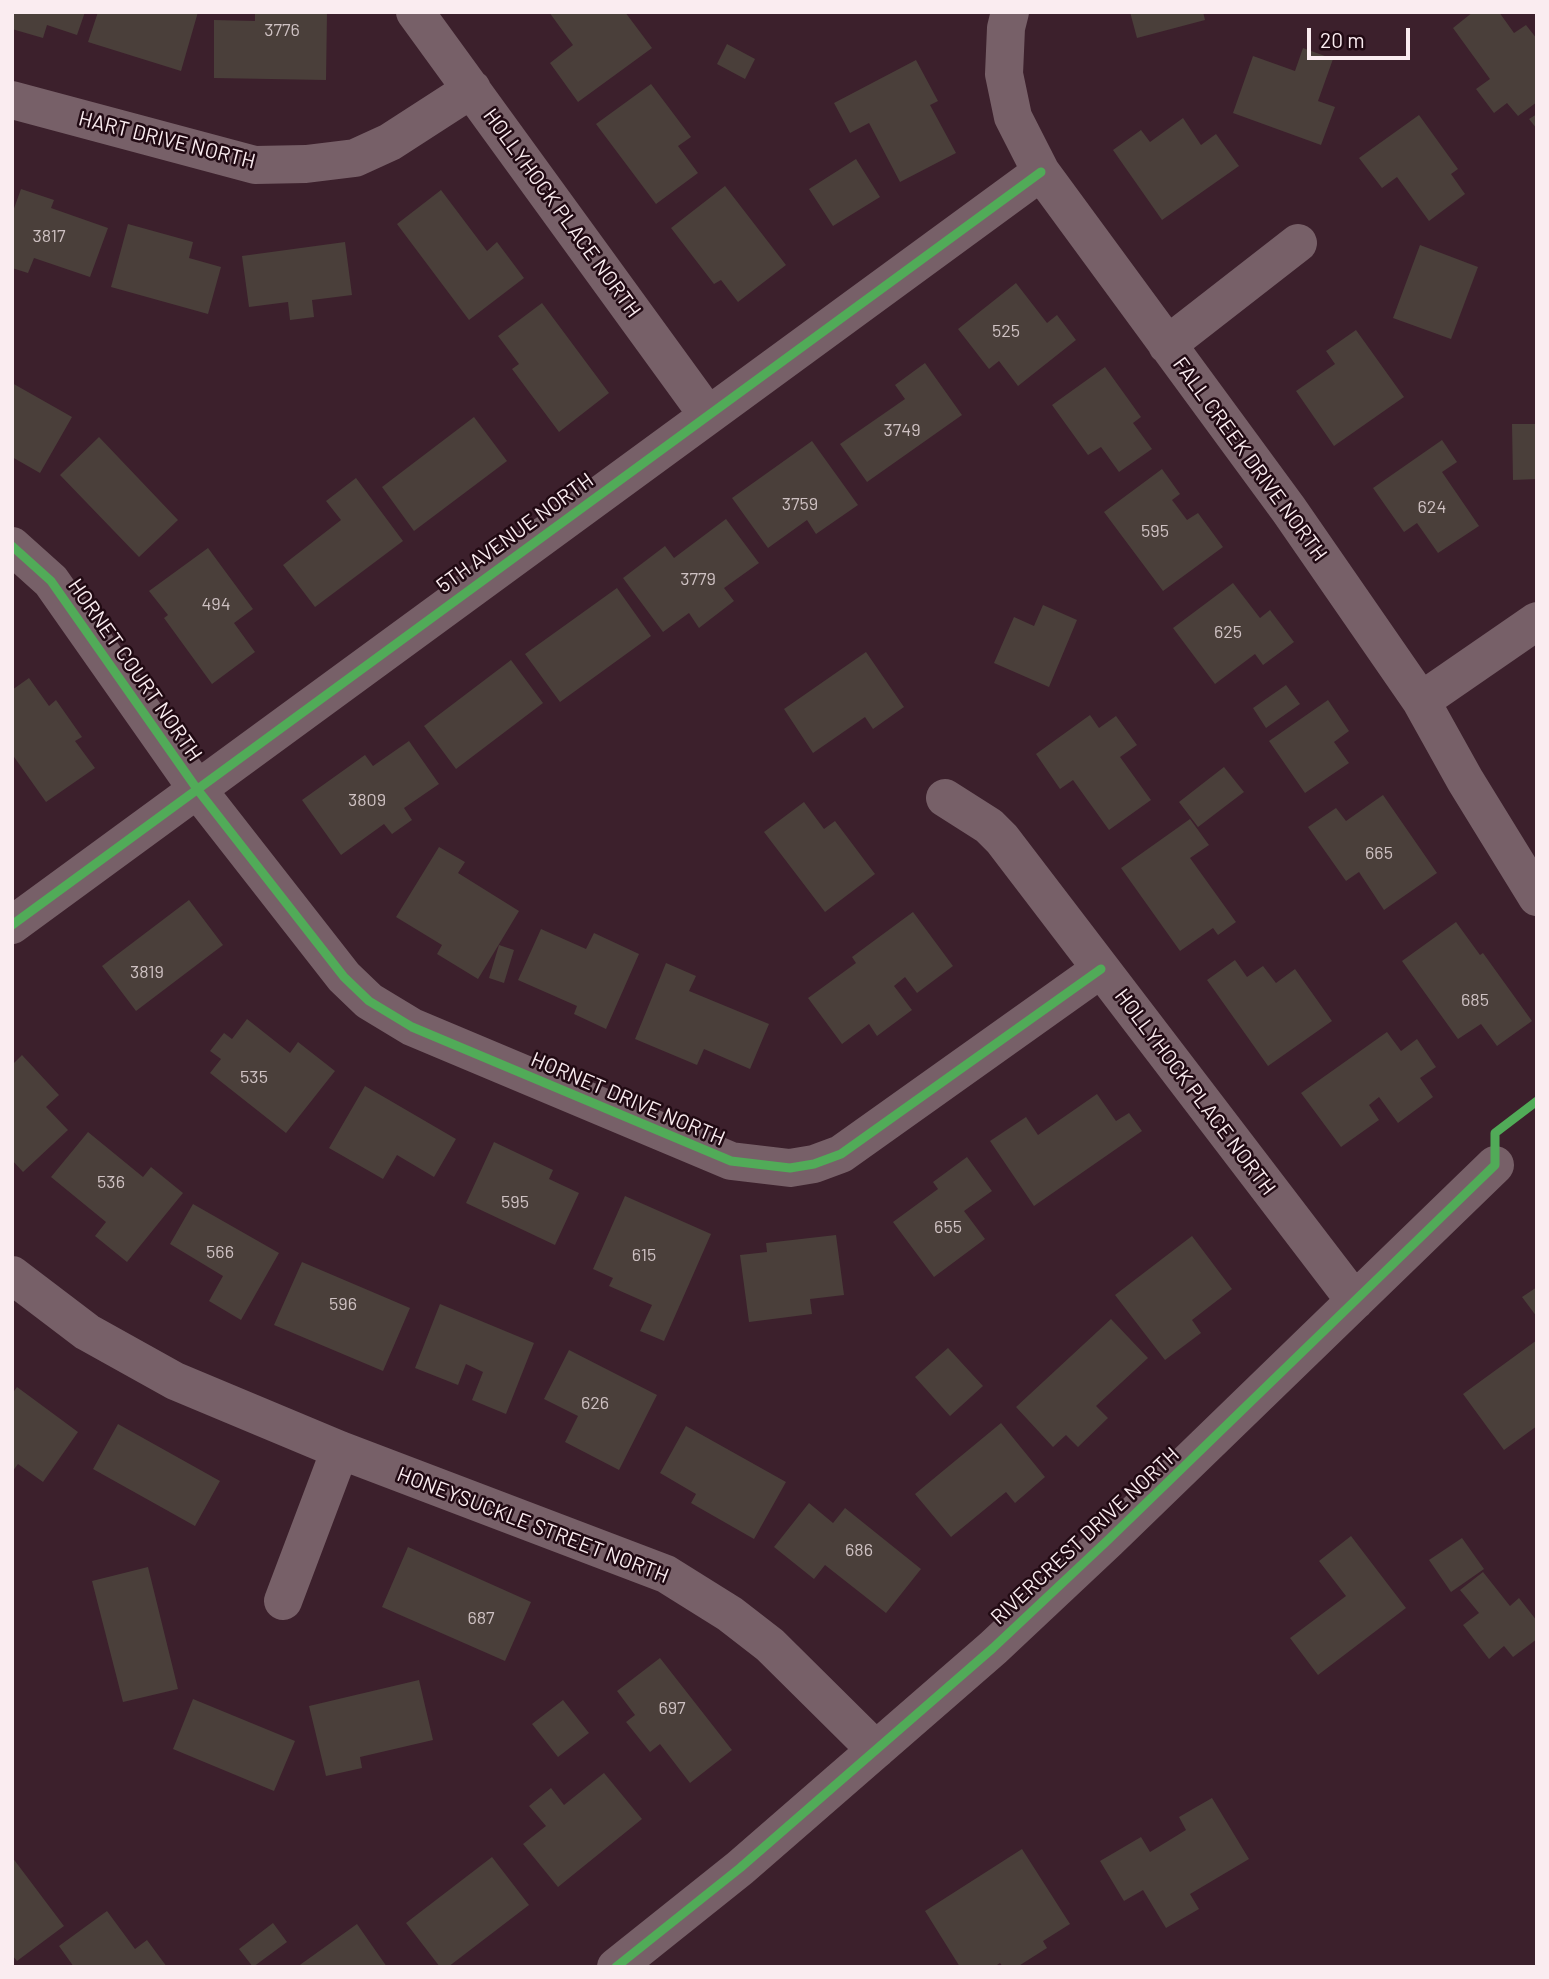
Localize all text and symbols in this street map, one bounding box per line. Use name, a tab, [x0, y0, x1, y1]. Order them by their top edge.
scale bar	[1311, 14, 1414, 58]
house number: 3776	[264, 19, 300, 41]
text: 20 m	[1320, 27, 1365, 52]
street label: HOLLYHOCK PLACE NORTH	[478, 104, 646, 322]
street label: HART DRIVE NORTH	[76, 106, 258, 174]
house number: 3817	[33, 225, 65, 247]
house number: 525	[992, 320, 1020, 342]
street label: FALL CREEK DRIVE NORTH	[1168, 352, 1332, 566]
house number: 3749	[883, 419, 921, 441]
street label: 5TH AVENUE NORTH	[432, 468, 598, 598]
house number: 3759	[782, 493, 818, 515]
house number: 624	[1418, 496, 1446, 518]
house number: 595	[1141, 520, 1169, 542]
house number: 3779	[680, 568, 716, 590]
street label: HORNET COURT NORTH	[63, 574, 207, 766]
house number: 494	[201, 593, 231, 615]
house number: 625	[1214, 621, 1242, 643]
house number: 3809	[348, 789, 386, 811]
house number: 665	[1365, 842, 1393, 864]
house number: 3819	[130, 961, 164, 983]
street label: HOLLYHOCK PLACE NORTH	[1109, 984, 1281, 1200]
house number: 685	[1461, 989, 1489, 1011]
street label: HORNET DRIVE NORTH	[527, 1047, 729, 1151]
house number: 535	[240, 1066, 268, 1088]
house number: 536	[97, 1171, 125, 1193]
house number: 595	[501, 1191, 529, 1213]
house number: 655	[934, 1216, 962, 1238]
house number: 566	[206, 1241, 234, 1263]
house number: 615	[632, 1244, 656, 1266]
house number: 596	[329, 1293, 357, 1315]
house number: 626	[581, 1392, 609, 1414]
street label: RIVERCREST DRIVE NORTH	[986, 1442, 1184, 1630]
street label: HONEYSUCKLE STREET NORTH	[394, 1461, 672, 1589]
house number: 686	[845, 1539, 873, 1561]
house number: 687	[467, 1607, 495, 1629]
house number: 697	[658, 1697, 686, 1719]

